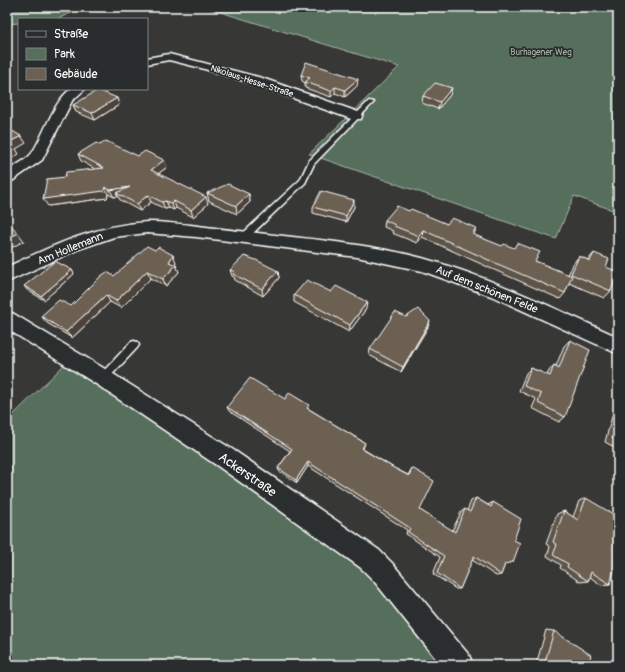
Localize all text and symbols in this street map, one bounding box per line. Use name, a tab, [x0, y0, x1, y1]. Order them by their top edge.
legend	[18, 18, 148, 90]
text: Straße	[54, 27, 88, 42]
text: Park	[54, 47, 75, 62]
park label: Burhagener Weg	[510, 47, 572, 58]
street label: Nikolaus-Hesse-Straße	[209, 63, 295, 100]
text: Gebäude	[54, 67, 98, 82]
street label: Am Hollemann	[36, 229, 105, 268]
street label: Auf dem schönen Felde	[434, 263, 540, 316]
street label: Ackerstraße	[215, 449, 280, 501]

